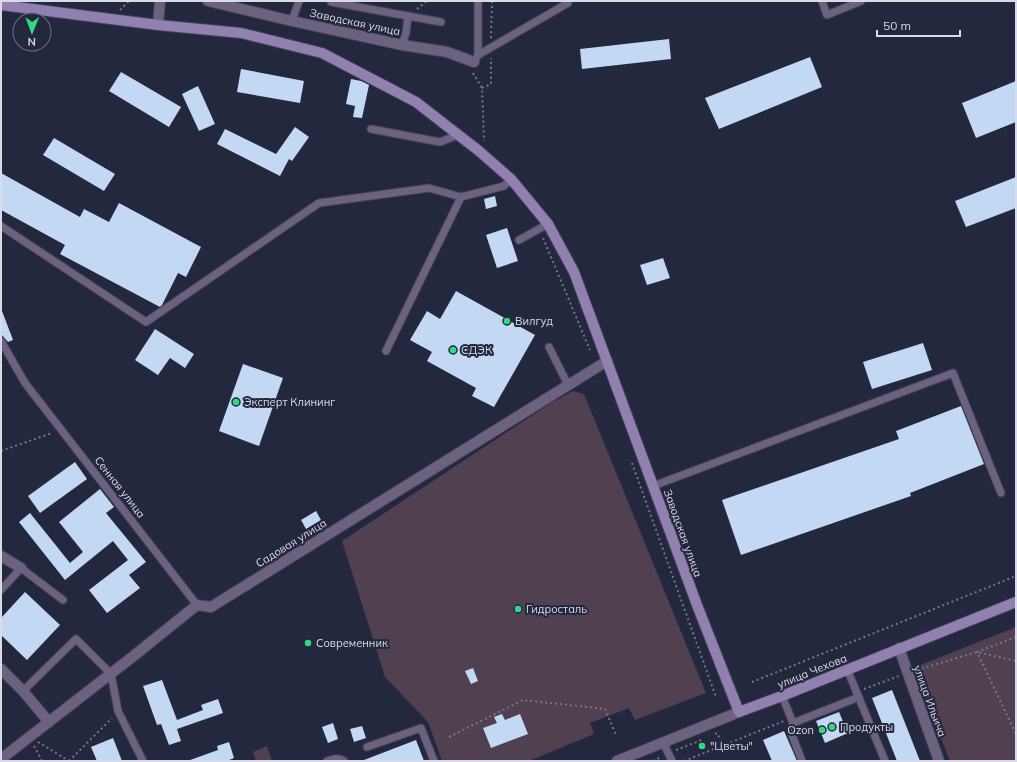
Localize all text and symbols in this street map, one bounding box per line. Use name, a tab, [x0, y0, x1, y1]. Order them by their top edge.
street label: Заводская улица	[308, 6, 402, 38]
north arrow	[12, 12, 52, 52]
scale bar	[877, 12, 960, 38]
text: 50 m	[883, 18, 911, 33]
text: N	[28, 35, 36, 49]
place label: Вилгуд	[515, 314, 553, 328]
marker: Вилгуд	[502, 316, 512, 326]
place label: СДЭК	[461, 343, 493, 357]
marker: СДЭК	[448, 345, 458, 355]
place label: Эксперт Клининг	[244, 395, 335, 409]
marker: Эксперт Клининг	[231, 397, 241, 407]
street label: Сенная улица	[92, 453, 148, 521]
street label: Заводская улица	[661, 487, 705, 579]
street label: Садовая улица	[253, 516, 329, 570]
place label: Гидросталь	[526, 602, 587, 616]
marker: Гидросталь	[513, 604, 523, 614]
place label: Современник	[316, 636, 388, 650]
marker: Современник	[303, 638, 313, 648]
street label: улица Чехова	[775, 651, 849, 691]
street label: улица Ильича	[911, 663, 949, 739]
place label: Продукты	[840, 720, 893, 734]
marker: Продукты	[827, 722, 837, 732]
place label: Ozon	[787, 723, 814, 737]
marker: Ozon	[817, 725, 827, 735]
place label: "Цветы"	[710, 739, 753, 753]
marker: "Цветы"	[697, 741, 707, 751]

